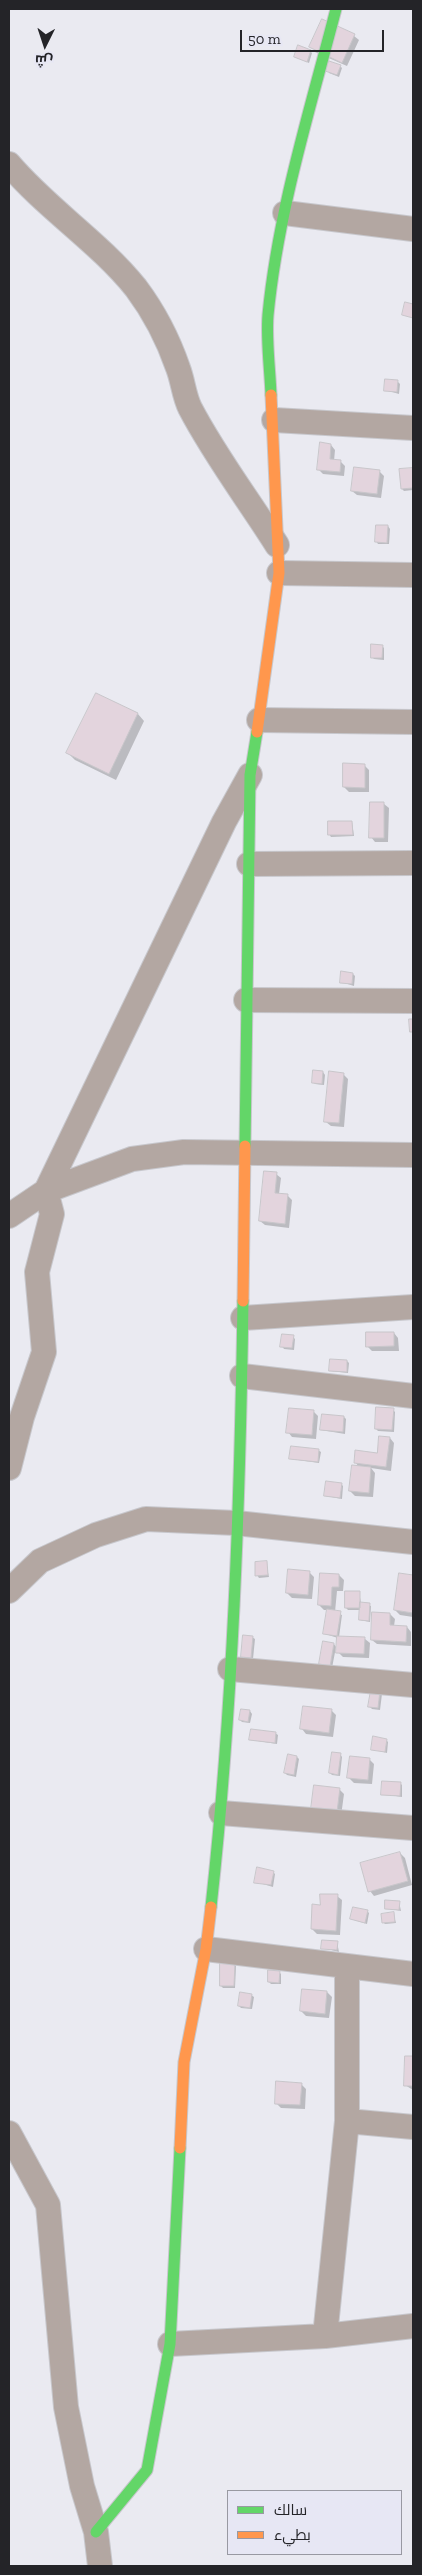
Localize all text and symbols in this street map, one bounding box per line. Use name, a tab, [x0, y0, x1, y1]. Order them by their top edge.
north arrow	[20, 20, 70, 70]
scale bar	[242, 20, 386, 52]
text: 50 m	[248, 30, 281, 48]
text: ش	[34, 51, 53, 70]
legend	[227, 2490, 402, 2555]
text: سالك	[274, 2501, 307, 2519]
text: بطيء	[274, 2526, 311, 2544]

